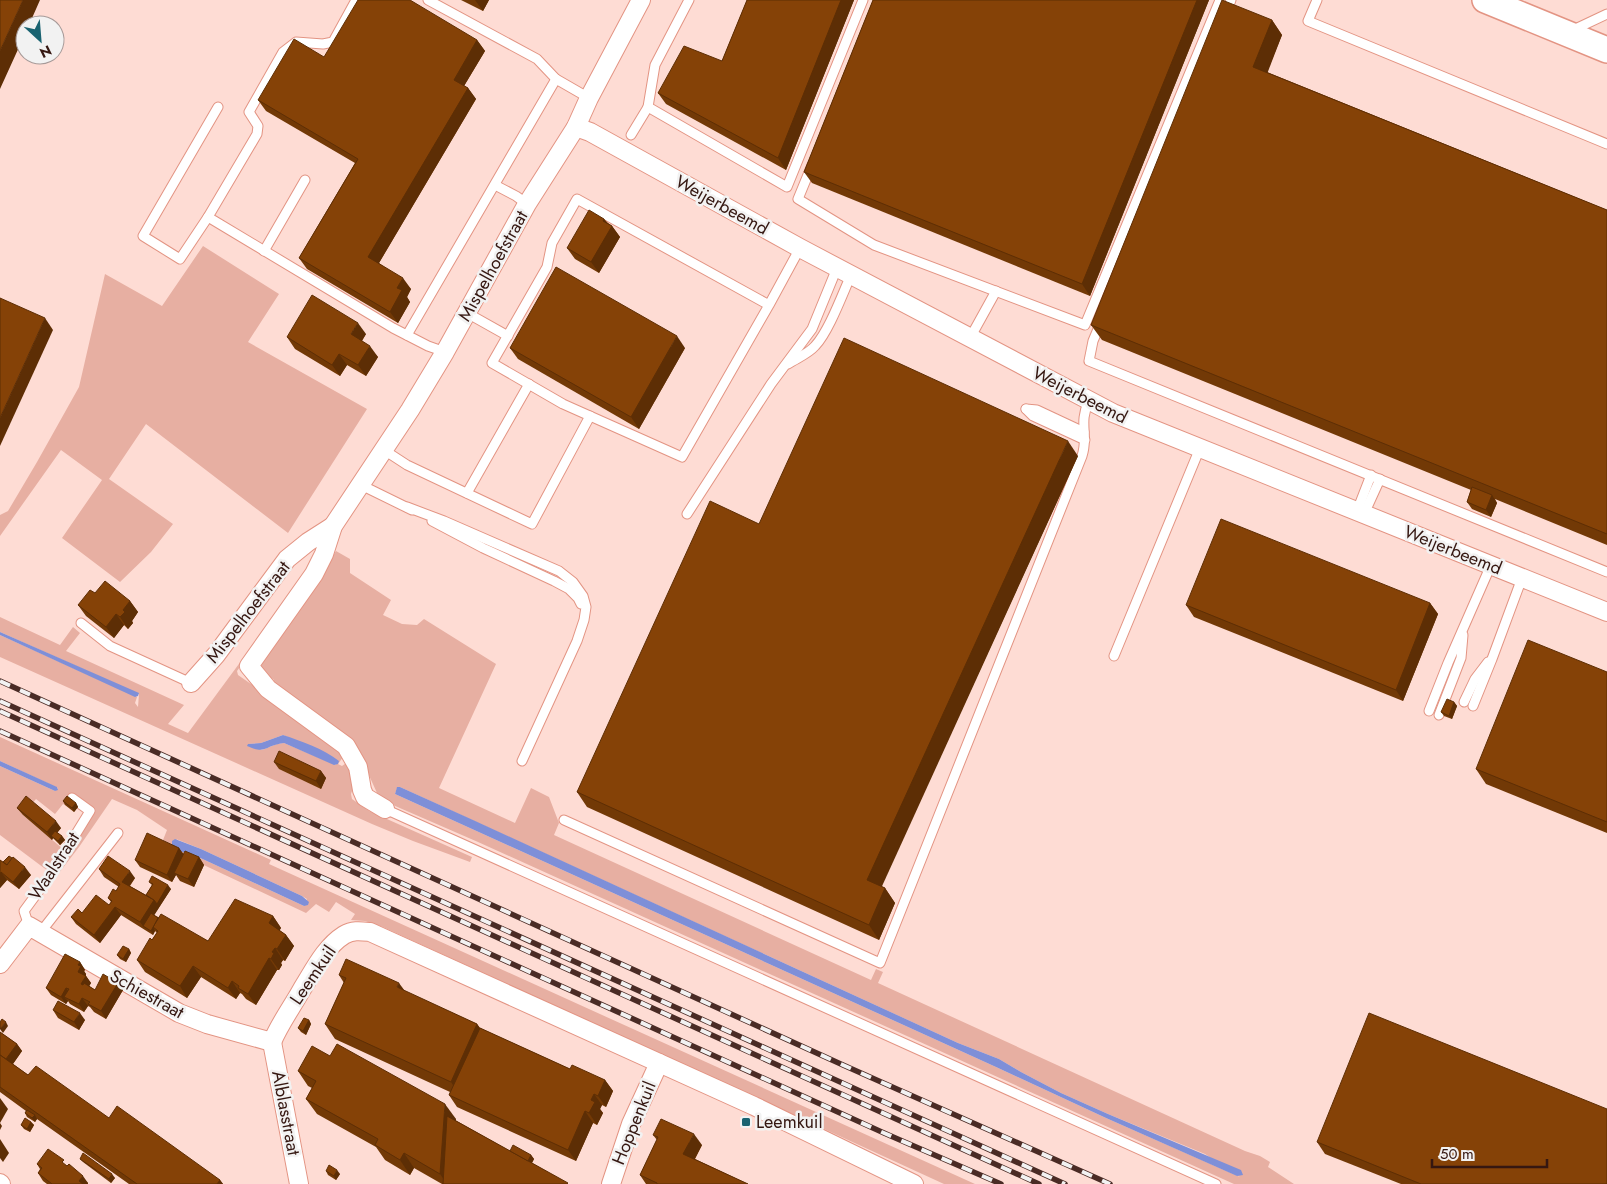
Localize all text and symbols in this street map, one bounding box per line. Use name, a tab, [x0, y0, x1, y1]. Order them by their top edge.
north arrow	[15, 15, 65, 65]
text: N	[36, 40, 55, 63]
street label: Weijerbeemd	[670, 169, 774, 241]
street label: Mispelhoefstraat	[452, 205, 535, 326]
street label: Weijerbeemd	[1028, 360, 1132, 430]
street label: Weijerbeemd	[1400, 519, 1506, 581]
street label: Mispelhoefstraat	[200, 555, 297, 669]
street label: Waalstraat	[22, 826, 86, 905]
street label: Leemkuil	[284, 940, 342, 1010]
street label: Schiestraat	[105, 963, 189, 1025]
street label: Alblasstraat	[265, 1068, 307, 1158]
street label: Hoppenkuil	[605, 1077, 663, 1169]
place label: Leemkuil	[756, 1109, 823, 1135]
marker: Leemkuil	[740, 1116, 752, 1128]
scale bar	[1432, 1136, 1547, 1168]
text: 50 m	[1440, 1143, 1474, 1165]

